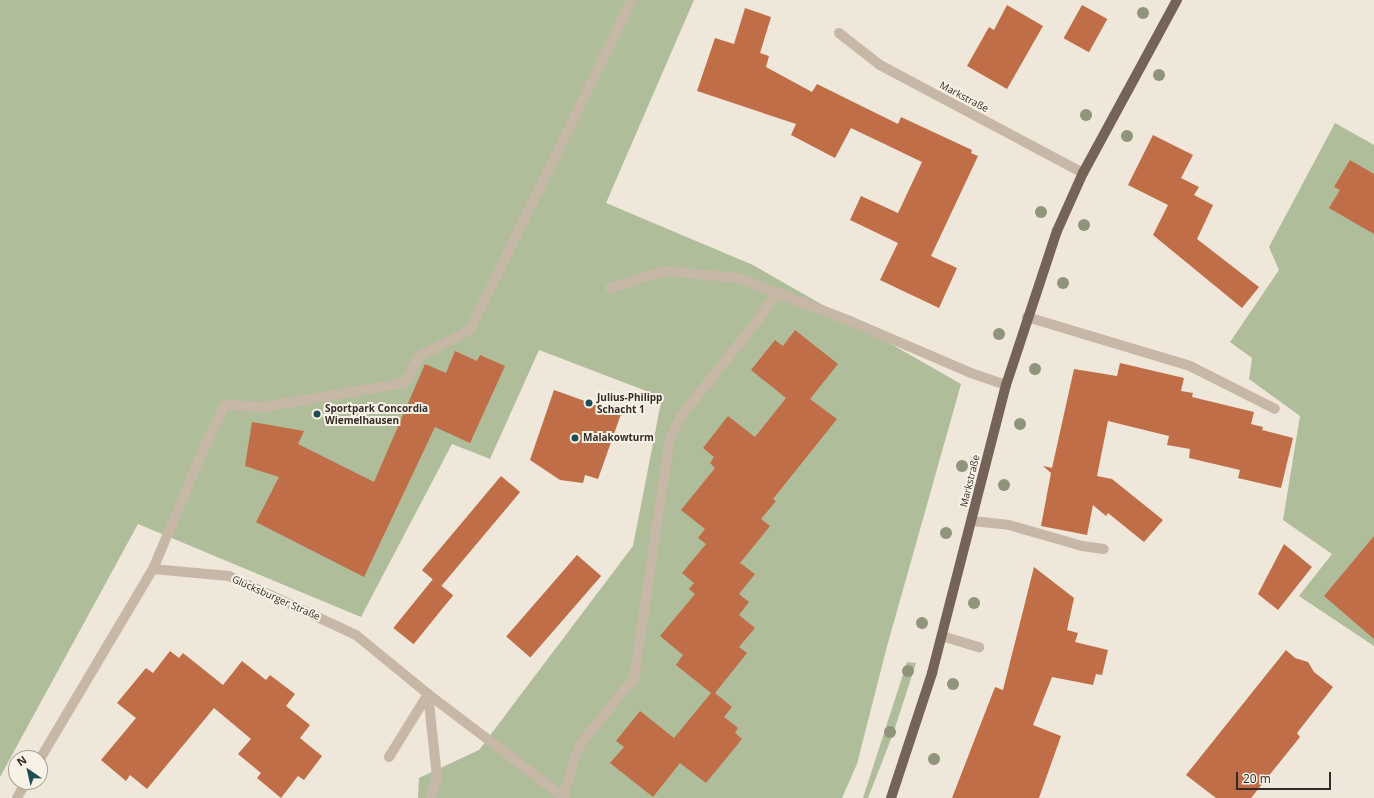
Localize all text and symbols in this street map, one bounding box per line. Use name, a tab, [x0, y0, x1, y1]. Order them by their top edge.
street label: Markstraße	[937, 79, 991, 115]
place label: Julius-Philipp Schacht 1	[597, 391, 662, 414]
marker: Julius-Philipp Schacht 1	[584, 398, 594, 408]
place label: Sportpark Concordia Wiemelhausen	[325, 402, 428, 426]
marker: Sportpark Concordia Wiemelhausen	[312, 409, 322, 419]
place label: Malakowturm	[583, 432, 654, 444]
marker: Malakowturm	[570, 433, 580, 443]
street label: Markstraße	[958, 453, 982, 509]
street label: Glücksburger Straße	[230, 573, 322, 623]
north arrow	[8, 750, 48, 790]
text: N	[14, 752, 29, 769]
scale bar	[1238, 764, 1333, 790]
text: 20 m	[1243, 770, 1271, 787]

